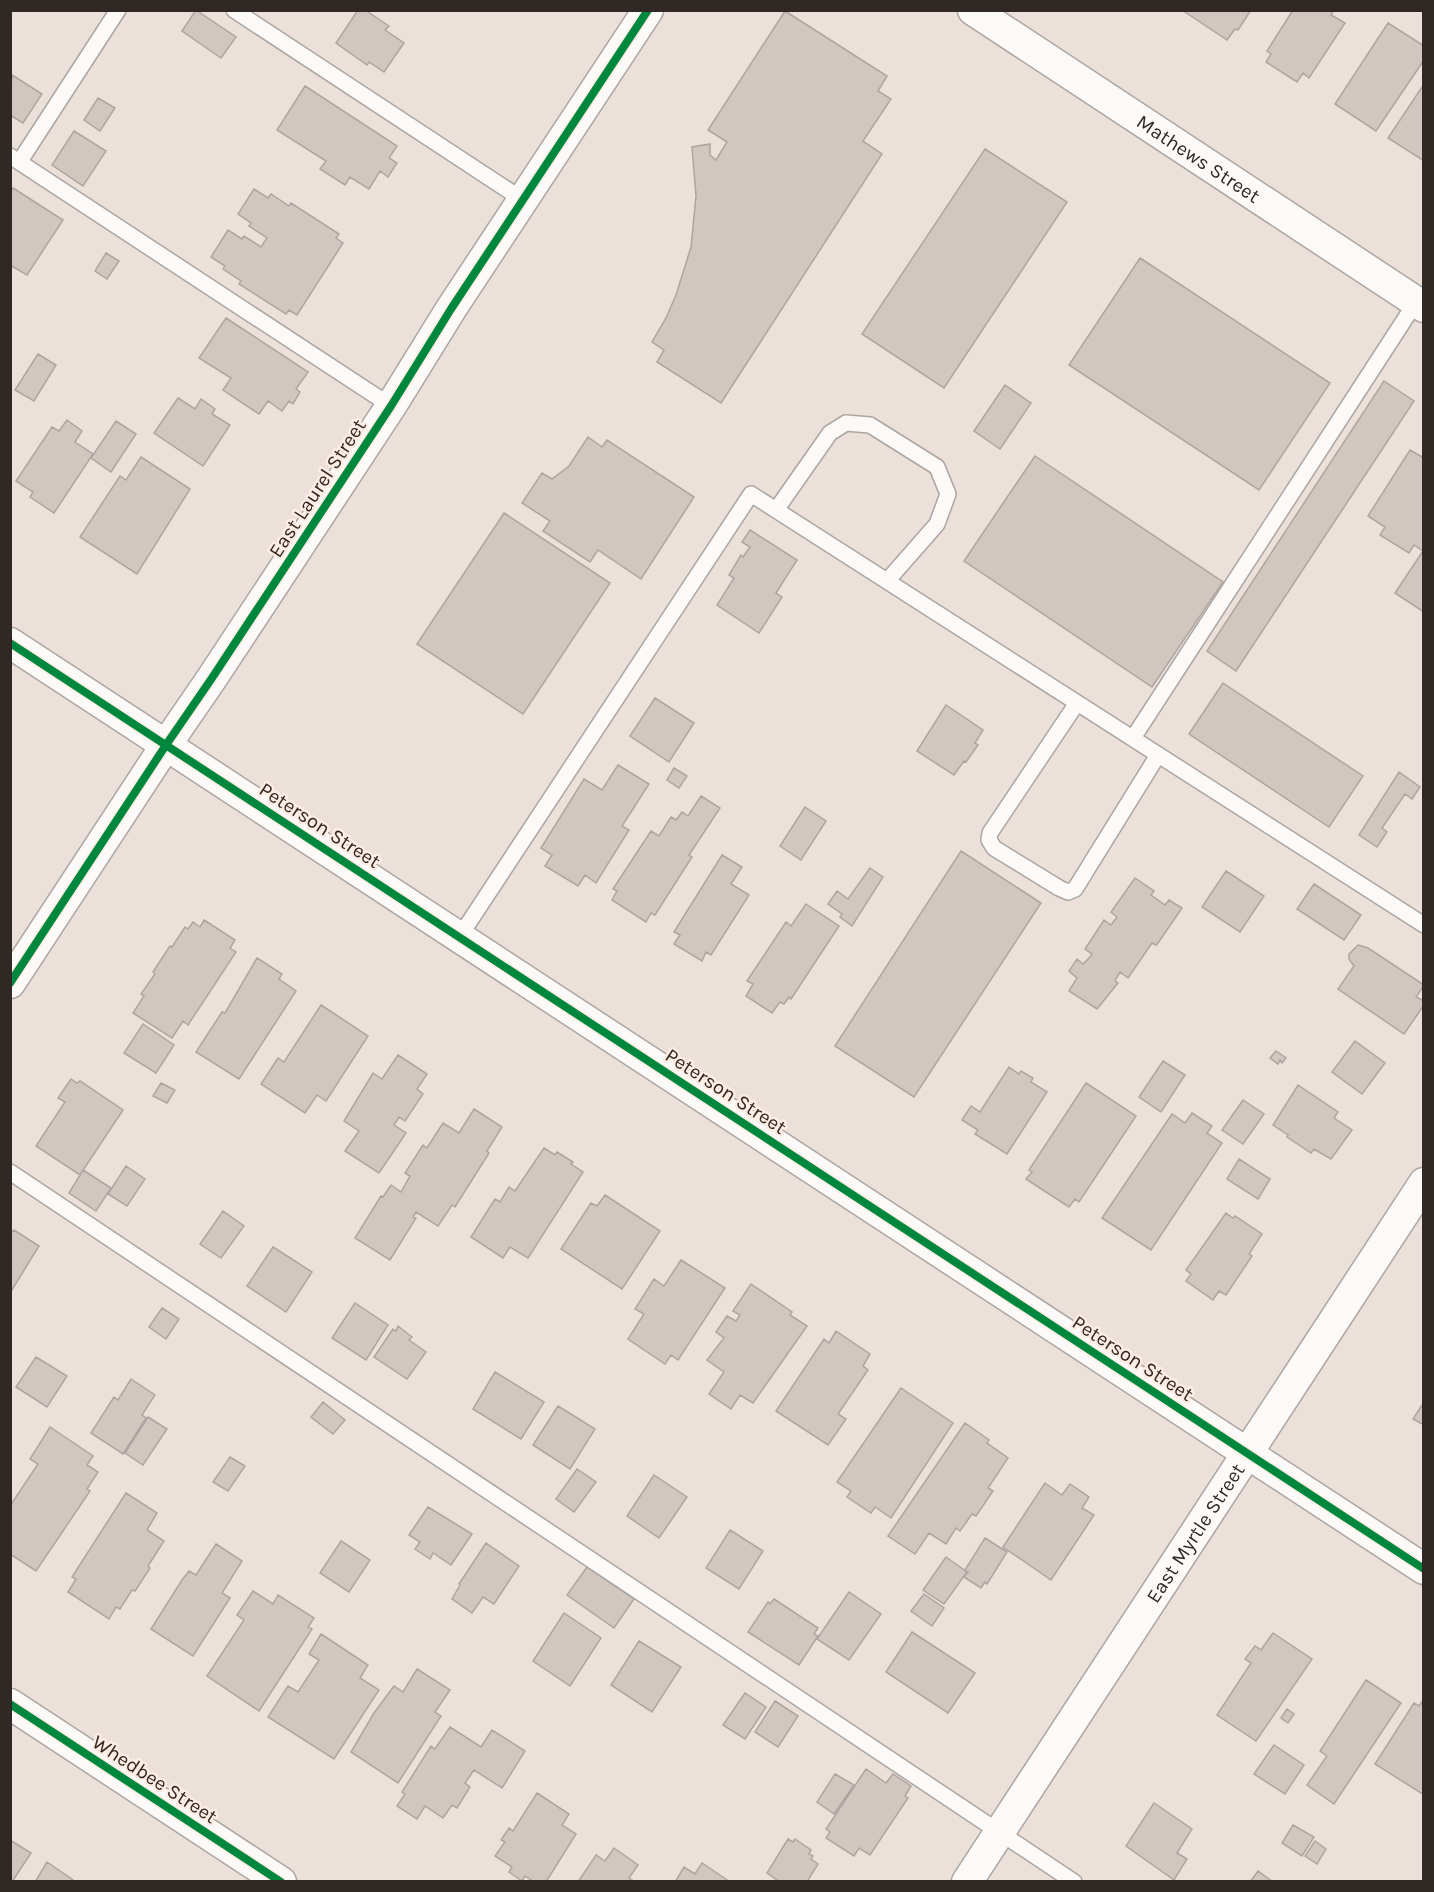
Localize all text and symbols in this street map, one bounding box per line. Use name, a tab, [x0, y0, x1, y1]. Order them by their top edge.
street label: Mathews Street	[1132, 110, 1264, 208]
street label: East Laurel Street	[264, 414, 371, 562]
street label: Peterson Street	[255, 778, 385, 873]
street label: Peterson Street	[661, 1044, 791, 1139]
street label: Peterson Street	[1068, 1311, 1198, 1406]
street label: East Myrtle Street	[1142, 1459, 1250, 1607]
street label: Whedbee Street	[88, 1731, 222, 1829]

